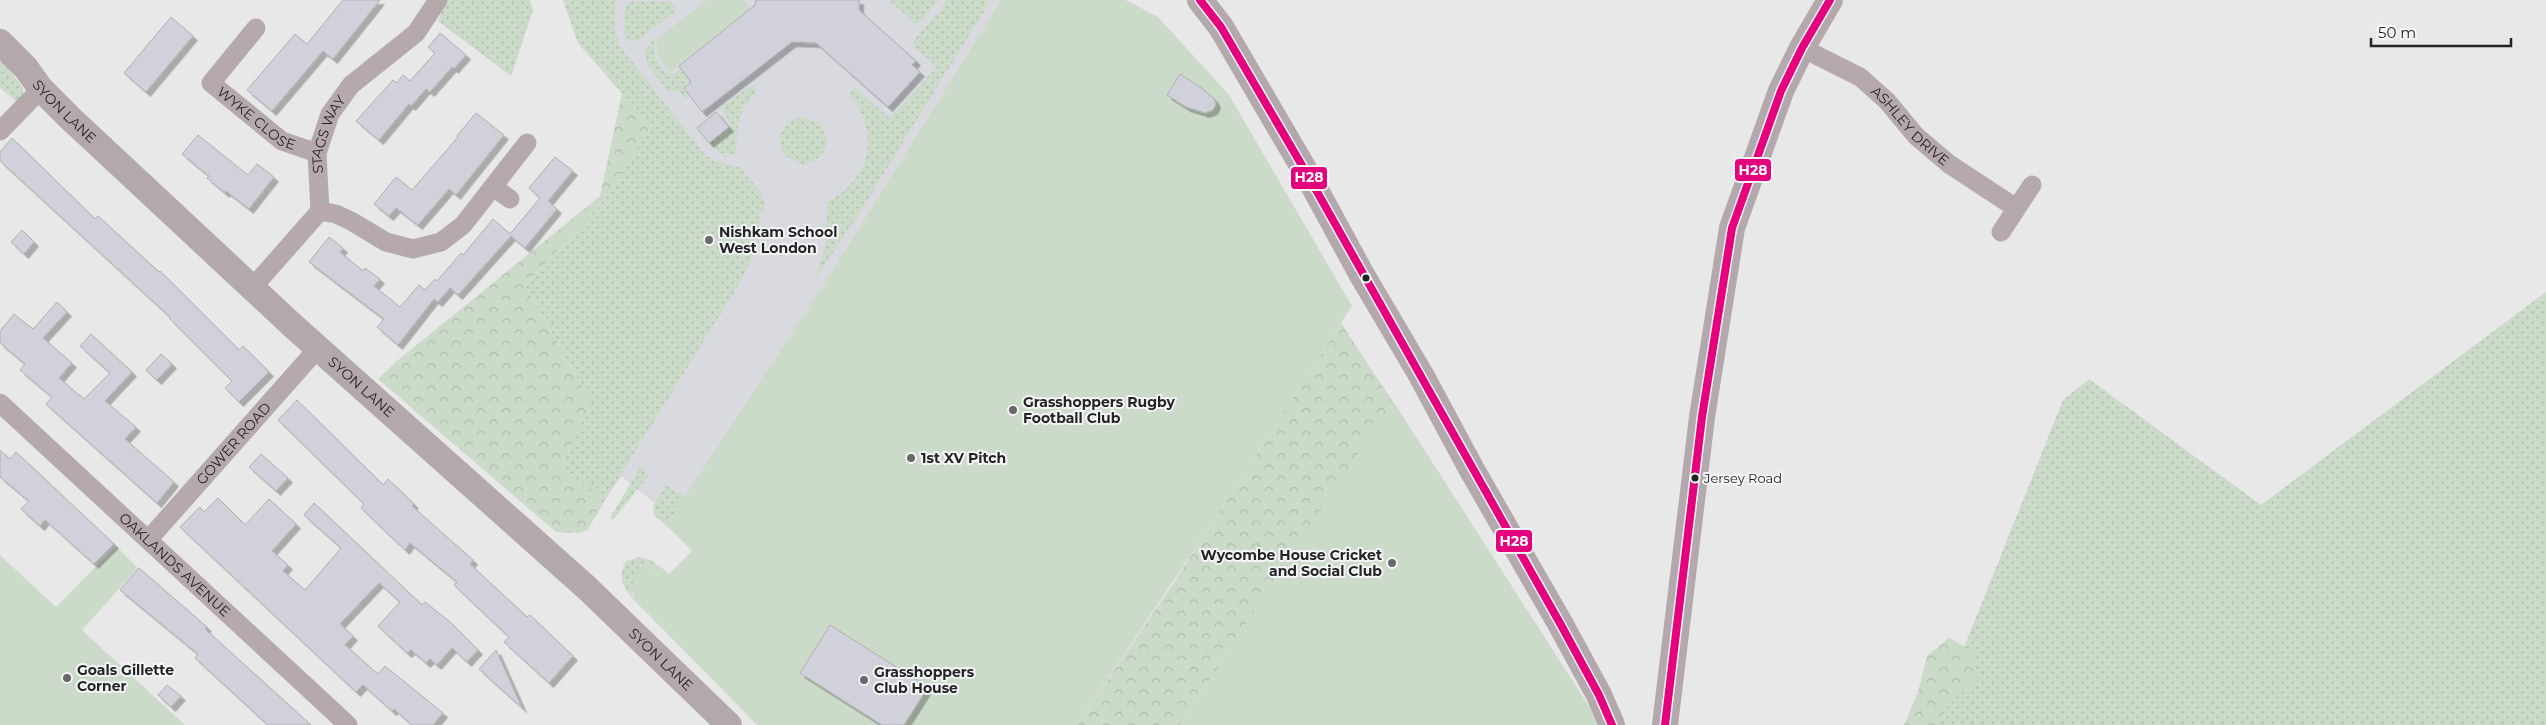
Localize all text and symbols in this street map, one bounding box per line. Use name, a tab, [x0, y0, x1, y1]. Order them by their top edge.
scale bar	[2371, 15, 2511, 47]
text: 50 m	[2378, 23, 2416, 42]
street label: SYON LANE	[28, 76, 100, 147]
street label: ASHLEY DRIVE	[1867, 82, 1953, 169]
street label: WYKE CLOSE	[213, 83, 298, 154]
street label: STAGS WAY	[307, 92, 349, 174]
line badge: H28	[1734, 158, 1772, 182]
text: H28	[1739, 161, 1767, 179]
line badge: H28	[1290, 166, 1328, 190]
text: H28	[1295, 168, 1323, 186]
place label: Nishkam School West London	[719, 223, 837, 257]
marker: Nishkam School West London	[703, 234, 715, 246]
unlabelled marker	[1361, 273, 1371, 283]
street label: SYON LANE	[324, 353, 398, 421]
place label: Grasshoppers Rugby Football Club	[1023, 393, 1175, 427]
street label: GOWER ROAD	[192, 398, 275, 488]
marker: Grasshoppers Rugby Football Club	[1007, 404, 1019, 416]
place label: 1st XV Pitch	[921, 449, 1006, 467]
marker: 1st XV Pitch	[905, 452, 917, 464]
place label: Jersey Road	[1703, 470, 1782, 486]
marker: Jersey Road	[1690, 473, 1700, 483]
street label: OAKLANDS AVENUE	[115, 509, 234, 621]
line badge: H28	[1495, 529, 1533, 553]
text: H28	[1500, 532, 1528, 550]
place label: Wycombe House Cricket and Social Club	[1200, 546, 1382, 580]
marker: Wycombe House Cricket and Social Club	[1386, 557, 1398, 569]
street label: SYON LANE	[625, 624, 697, 694]
place label: Goals Gillette Corner	[77, 661, 174, 695]
place label: Grasshoppers Club House	[874, 663, 975, 697]
marker: Goals Gillette Corner	[61, 672, 73, 684]
marker: Grasshoppers Club House	[858, 674, 870, 686]

